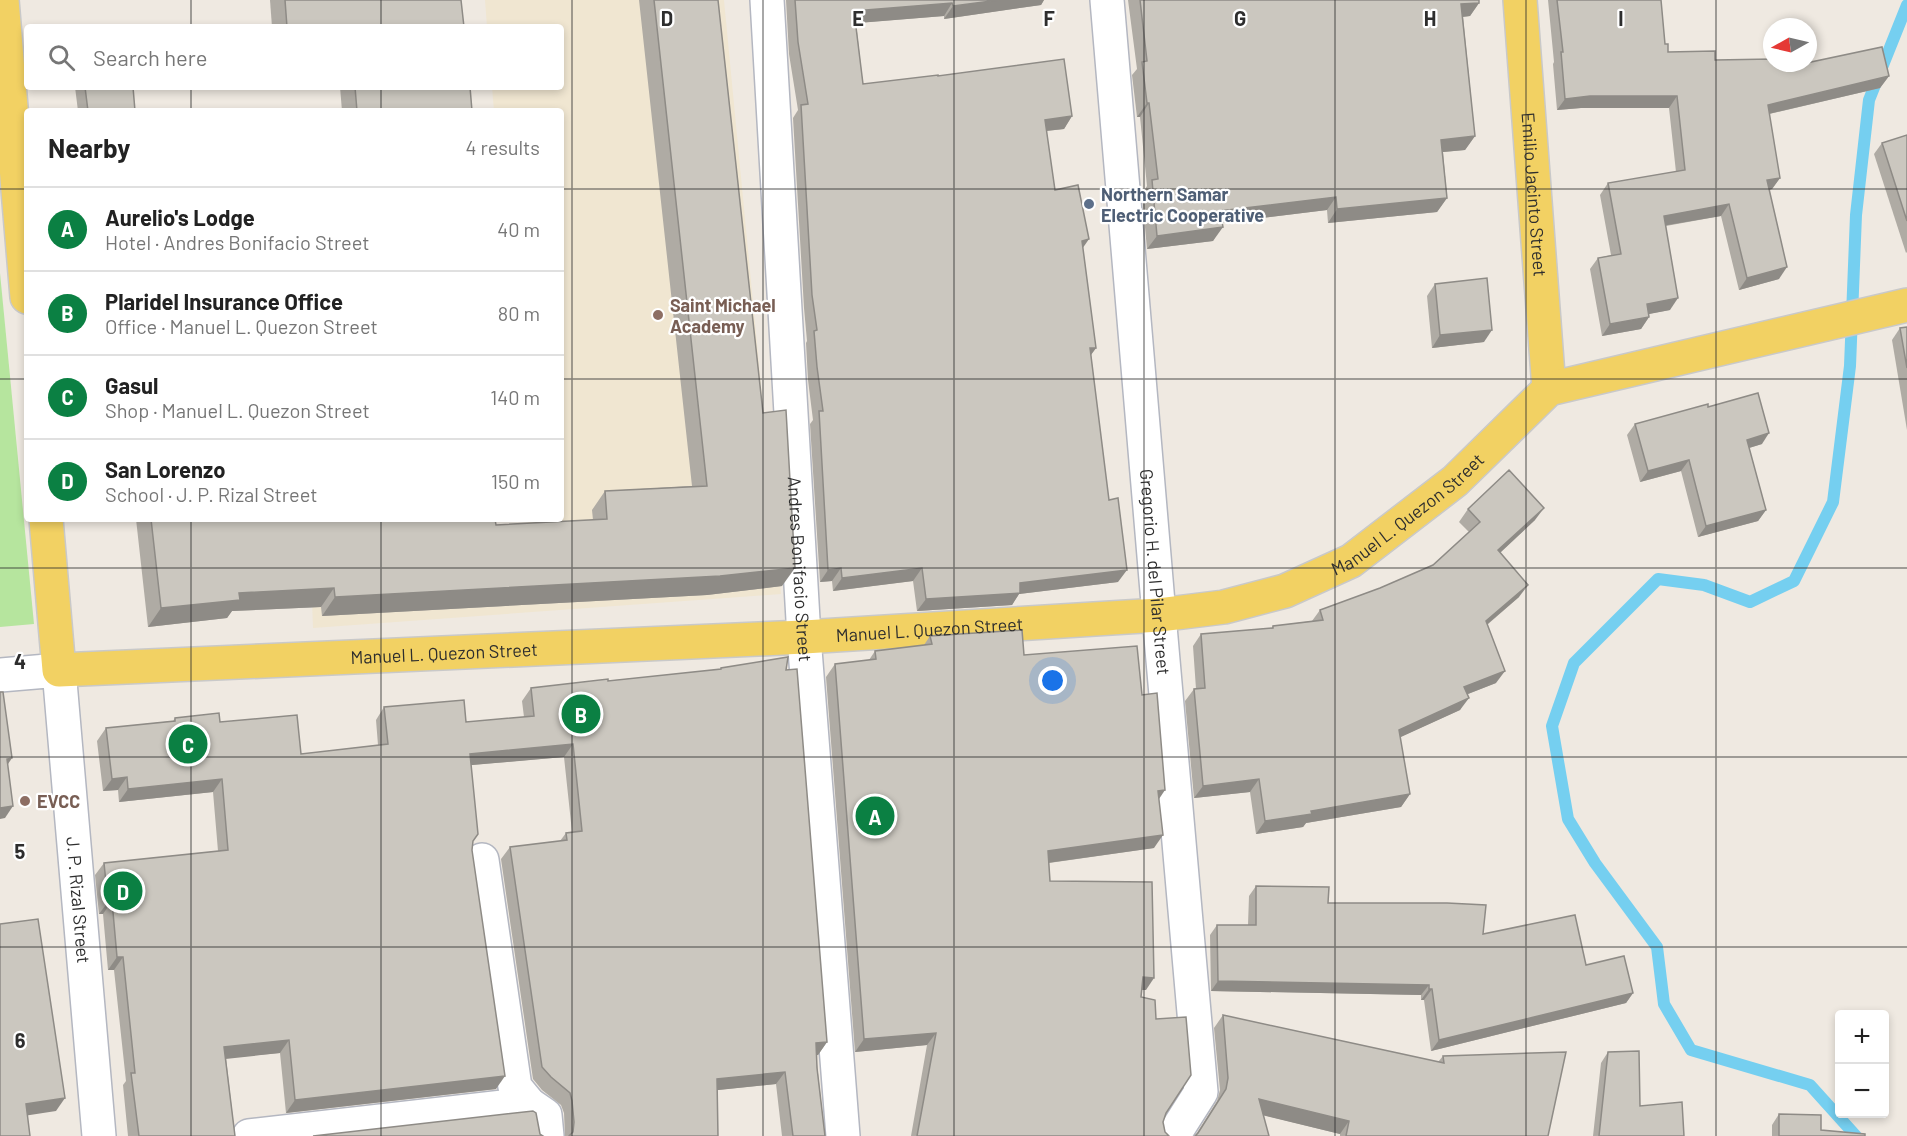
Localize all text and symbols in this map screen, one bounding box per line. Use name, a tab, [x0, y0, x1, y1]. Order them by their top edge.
text: D	[661, 6, 673, 30]
text: E	[852, 6, 864, 30]
text: F	[1043, 6, 1055, 30]
text: G	[1234, 6, 1246, 30]
text: H	[1424, 6, 1436, 30]
text: I	[1618, 6, 1624, 30]
north arrow	[1763, 18, 1817, 72]
search box	[24, 24, 564, 90]
icon: search	[45, 41, 78, 74]
text: Search here	[93, 44, 207, 70]
street label: Emilio Jacinto Street	[1517, 112, 1552, 277]
text: Nearby	[48, 132, 130, 163]
text: 4 results	[465, 135, 540, 159]
place label: Northern Samar Electric Cooperative	[1101, 183, 1264, 226]
marker: Northern Samar Electric Cooperative	[1082, 197, 1096, 211]
text: Aurelio's Lodge	[105, 204, 255, 230]
text: A	[61, 217, 74, 241]
text: 40 m	[497, 217, 540, 241]
text: Hotel · Andres Bonifacio Street	[105, 230, 370, 254]
text: Plaridel Insurance Office	[105, 288, 343, 314]
place label: Saint Michael Academy	[670, 294, 776, 337]
text: B	[61, 301, 74, 325]
text: 80 m	[498, 301, 540, 325]
marker: Saint Michael Academy	[651, 308, 665, 322]
text: Office · Manuel L. Quezon Street	[105, 314, 378, 338]
text: Gasul	[105, 372, 158, 398]
text: C	[61, 385, 74, 409]
text: 140 m	[490, 385, 540, 409]
text: Shop · Manuel L. Quezon Street	[105, 398, 370, 422]
street label: Manuel L. Quezon Street	[1327, 448, 1488, 580]
text: San Lorenzo	[105, 456, 225, 482]
street label: Gregorio H. del Pilar Street	[1136, 468, 1175, 676]
text: D	[61, 469, 74, 493]
text: 150 m	[491, 469, 540, 493]
street label: Andres Bonifacio Street	[784, 476, 817, 663]
text: School · J. P. Rizal Street	[105, 482, 318, 506]
street label: Manuel L. Quezon Street	[835, 612, 1024, 646]
street label: Manuel L. Quezon Street	[350, 638, 538, 668]
text: 4	[14, 649, 26, 673]
your location	[1038, 666, 1067, 695]
pin: B	[562, 692, 600, 736]
pin: C	[168, 722, 207, 766]
place label: EVCC	[37, 790, 80, 812]
marker: EVCC	[18, 794, 32, 808]
pin: A	[856, 794, 894, 838]
street label: J. P. Rizal Street	[62, 836, 95, 964]
text: 5	[15, 839, 26, 863]
pin: D	[104, 868, 142, 914]
map controls	[1835, 1010, 1889, 1118]
button: +	[1835, 1010, 1889, 1064]
text: 6	[15, 1028, 26, 1052]
button: −	[1835, 1064, 1889, 1118]

